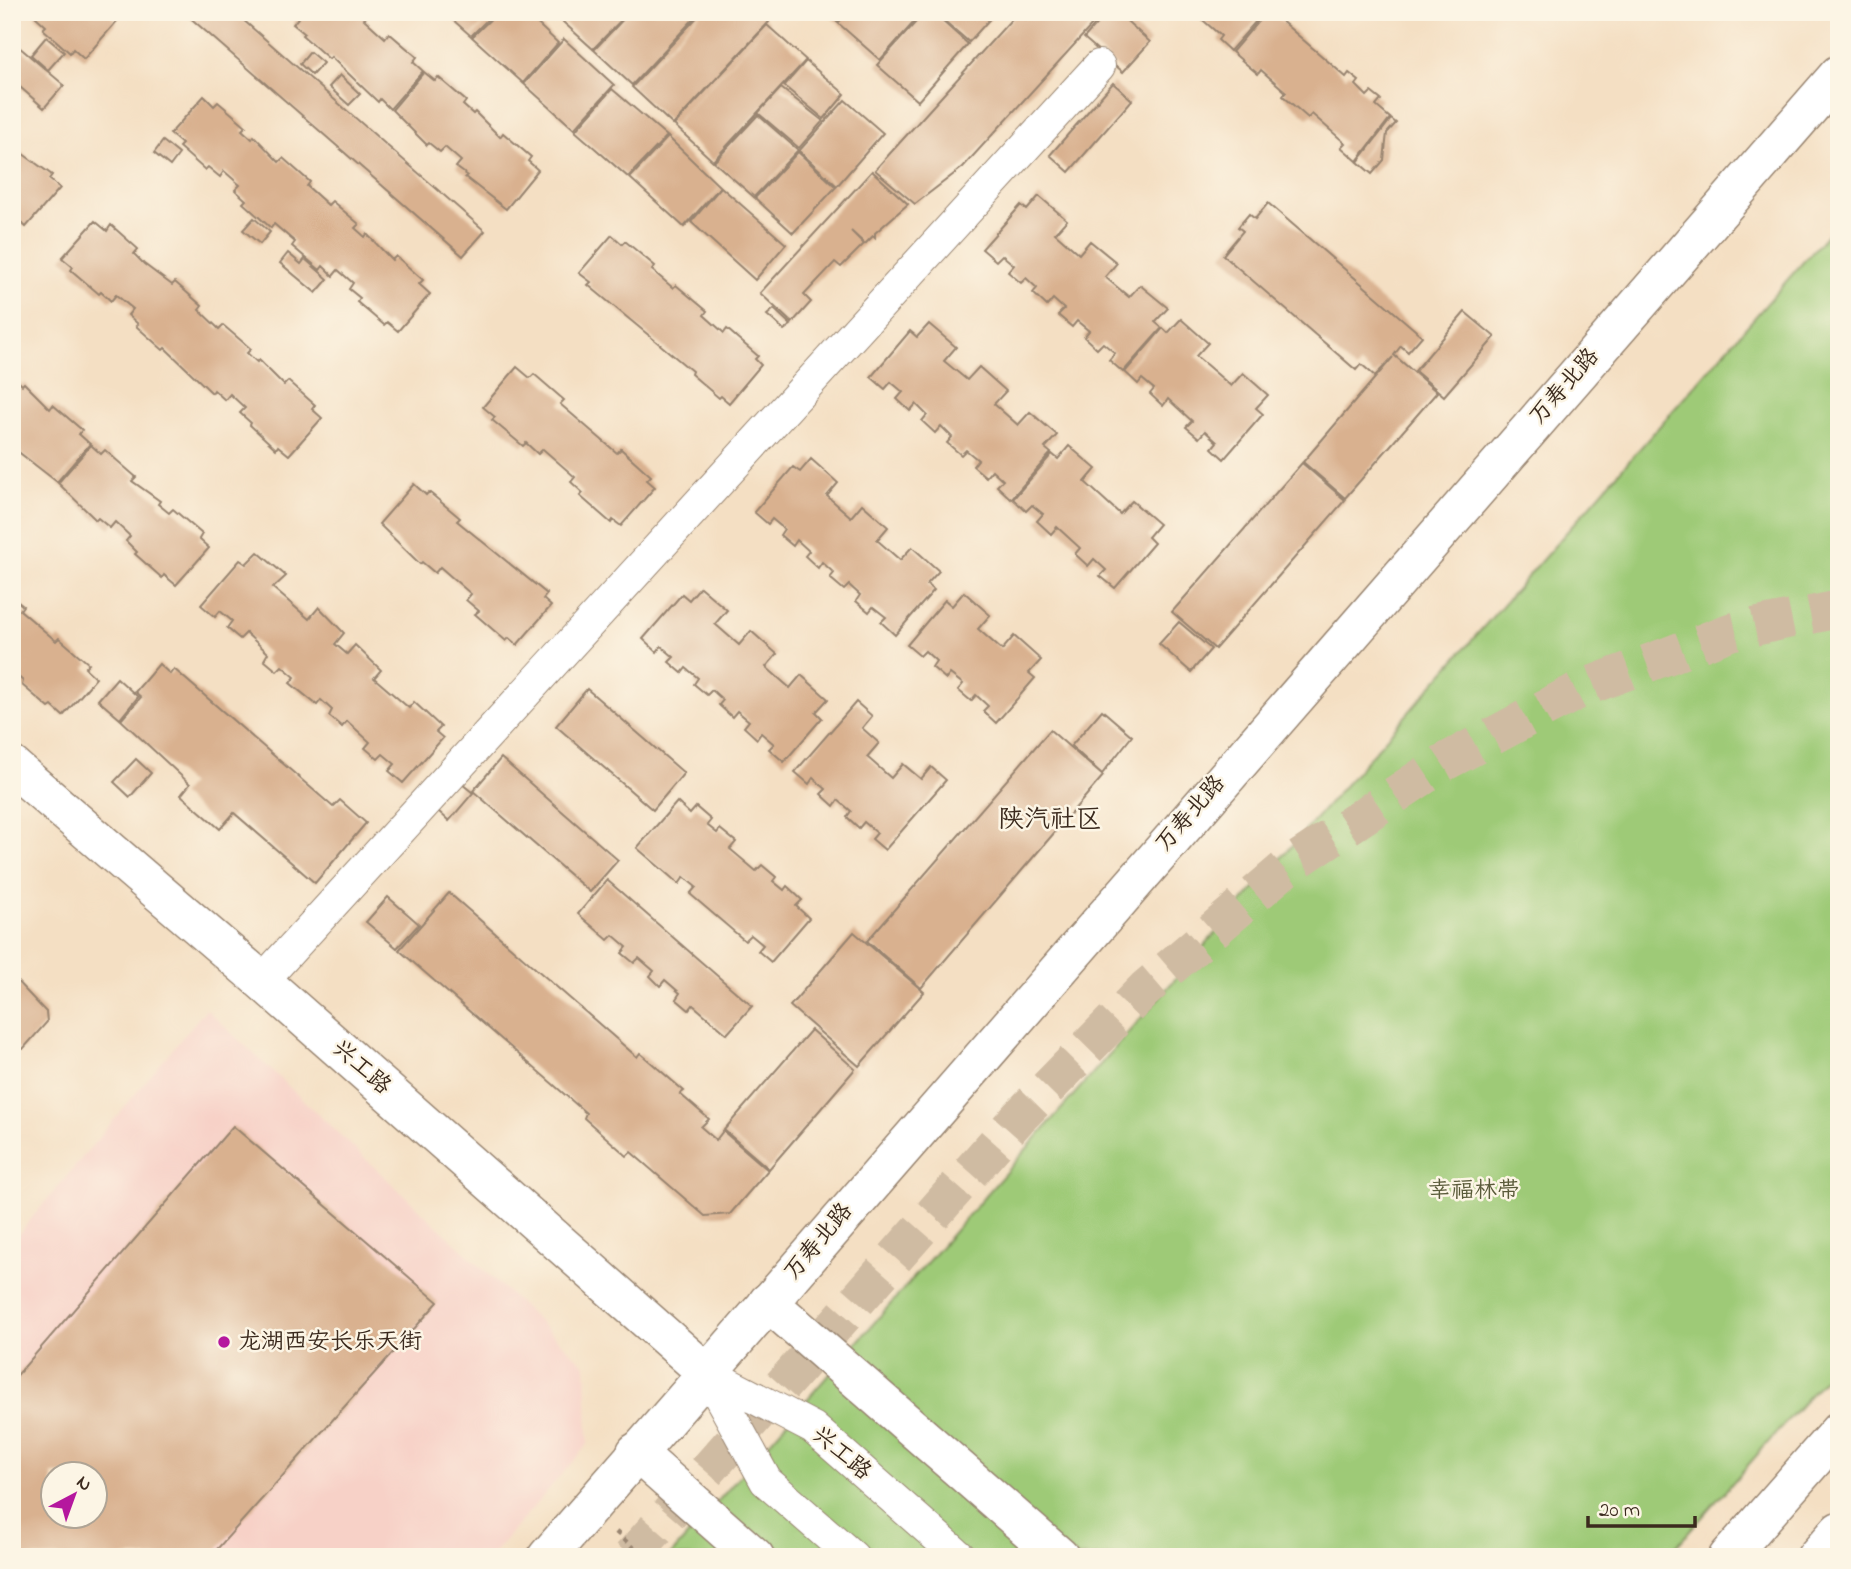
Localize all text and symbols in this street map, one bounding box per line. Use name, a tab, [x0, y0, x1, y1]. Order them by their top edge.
street label: 万寿北路	[1522, 341, 1608, 433]
street label: 万寿北路	[1148, 768, 1234, 860]
district label: 陕汽社区	[998, 802, 1102, 840]
street label: 兴工路	[324, 1033, 398, 1103]
park label: 幸福林带	[1428, 1175, 1520, 1208]
street label: 万寿北路	[777, 1196, 861, 1288]
place label: 龙湖西安长乐天街	[238, 1326, 422, 1359]
marker: 龙湖西安长乐天街	[216, 1334, 232, 1350]
street label: 兴工路	[804, 1419, 878, 1489]
north arrow	[38, 1460, 108, 1530]
text: N	[70, 1470, 97, 1499]
scale bar	[1588, 1485, 1695, 1529]
text: 20 m	[1599, 1496, 1640, 1526]

